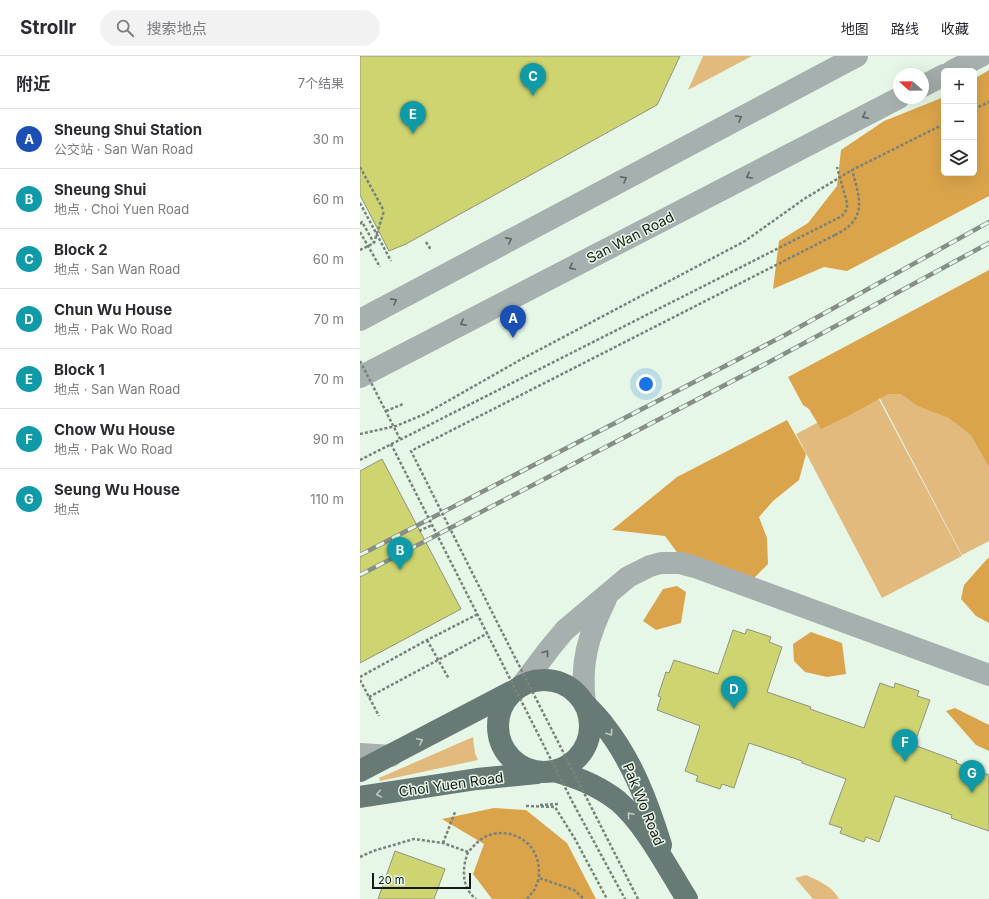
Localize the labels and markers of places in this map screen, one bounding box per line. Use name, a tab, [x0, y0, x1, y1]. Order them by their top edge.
pin: C	[520, 63, 546, 96]
pin: E	[400, 101, 426, 134]
pin: A	[500, 305, 526, 338]
pin: B	[387, 537, 413, 570]
pin: D	[721, 676, 747, 709]
pin: F	[892, 729, 918, 762]
pin: G	[959, 760, 985, 793]

